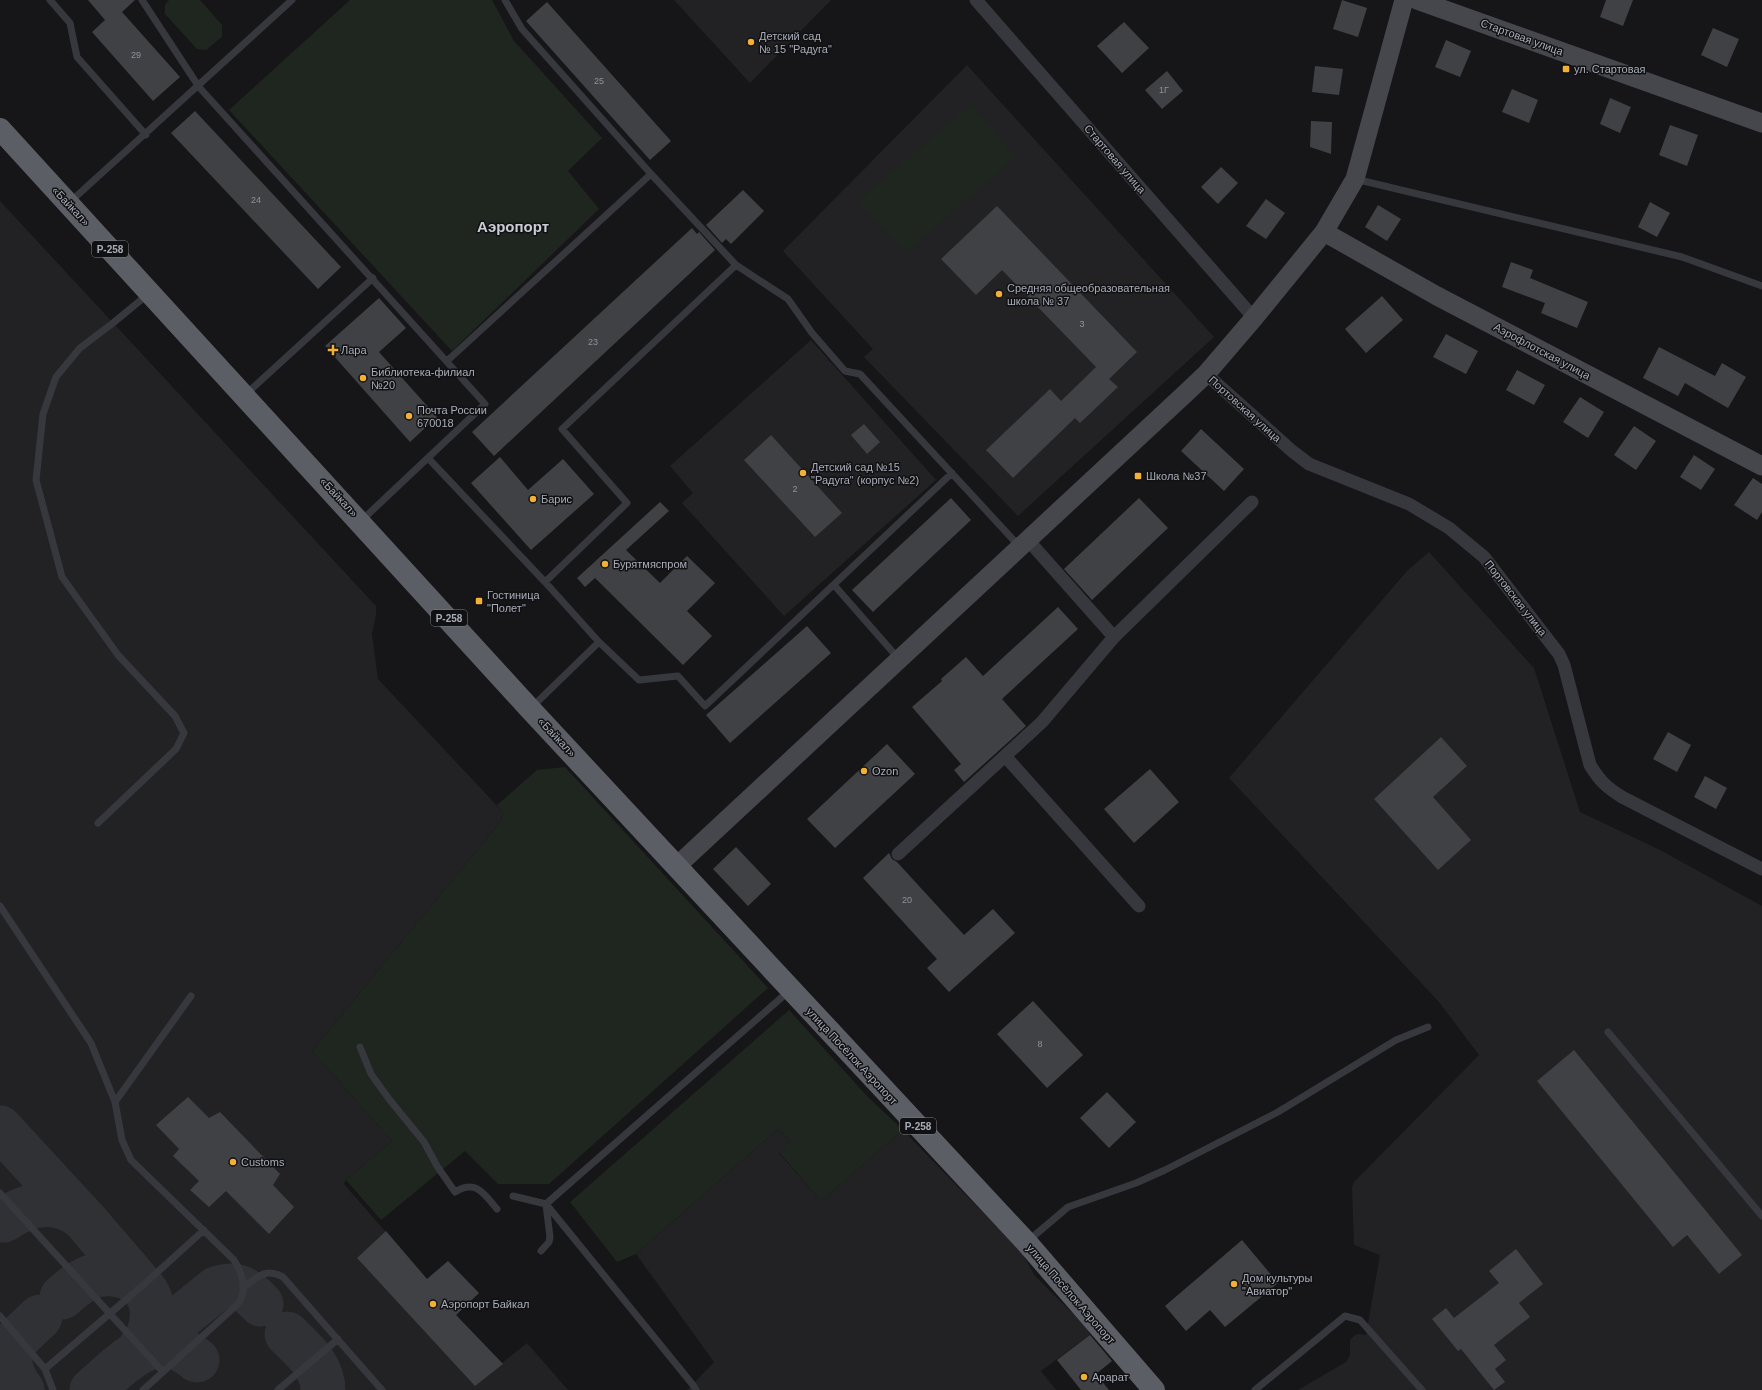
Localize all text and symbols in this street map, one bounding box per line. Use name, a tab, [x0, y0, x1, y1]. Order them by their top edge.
street label: Стартовая улица	[1479, 16, 1566, 58]
place label: Детский сад № 15 "Радуга"	[759, 30, 832, 55]
marker: Детский сад № 15 "Радуга"	[746, 37, 756, 47]
house number: 29	[131, 50, 141, 60]
place label: ул. Стартовая	[1574, 63, 1646, 75]
marker: ул. Стартовая	[1561, 64, 1571, 74]
house number: 25	[594, 76, 604, 86]
house number: 1Г	[1159, 85, 1169, 95]
street label: Стартовая улица	[1082, 122, 1149, 196]
street label: «Байкал»	[50, 184, 92, 228]
house number: 24	[251, 195, 261, 205]
district label: Аэропорт	[477, 218, 549, 235]
road number: Р-258	[92, 241, 128, 257]
place label: Средняя общеобразовательная школа № 37	[1007, 282, 1170, 307]
marker: Средняя общеобразовательная школа № 37	[994, 289, 1004, 299]
house number: 3	[1079, 319, 1085, 329]
street label: Аэрофлотская улица	[1492, 320, 1593, 382]
house number: 23	[588, 337, 598, 347]
place label: Лара	[341, 344, 367, 356]
marker: Лара	[328, 345, 338, 355]
place label: Библиотека-филиал №20	[371, 366, 475, 391]
marker: Библиотека-филиал №20	[358, 373, 368, 383]
street label: Портовская улица	[1207, 374, 1284, 445]
place label: Почта России 670018	[417, 404, 487, 429]
marker: Почта России 670018	[404, 411, 414, 421]
place label: Детский сад №15 "Радуга" (корпус №2)	[811, 461, 919, 486]
marker: Детский сад №15 "Радуга" (корпус №2)	[798, 468, 808, 478]
place label: Школа №37	[1146, 470, 1207, 482]
marker: Школа №37	[1133, 471, 1143, 481]
street label: «Байкал»	[318, 475, 360, 519]
house number: 2	[792, 484, 798, 494]
place label: Барис	[541, 493, 573, 505]
marker: Барис	[528, 494, 538, 504]
place label: Бурятмяспром	[613, 558, 687, 570]
street label: Портовская улица	[1483, 558, 1550, 639]
marker: Бурятмяспром	[600, 559, 610, 569]
place label: Гостиница "Полет"	[487, 589, 541, 614]
marker: Гостиница "Полет"	[474, 596, 484, 606]
road number: Р-258	[431, 610, 467, 626]
street label: «Байкал»	[536, 715, 578, 759]
place label: Ozon	[872, 765, 898, 777]
marker: Ozon	[859, 766, 869, 776]
house number: 20	[902, 895, 912, 905]
street label: улица Посёлок Аэропорт	[804, 1005, 900, 1107]
house number: 8	[1037, 1039, 1043, 1049]
road number: Р-258	[900, 1118, 936, 1134]
place label: Customs	[241, 1156, 285, 1168]
marker: Customs	[228, 1157, 238, 1167]
street label: улица Посёлок Аэропорт	[1025, 1242, 1117, 1346]
place label: Дом культуры "Авиатор"	[1242, 1272, 1312, 1297]
marker: Дом культуры "Авиатор"	[1229, 1279, 1239, 1289]
place label: Аэропорт Байкал	[441, 1298, 530, 1310]
marker: Аэропорт Байкал	[428, 1299, 438, 1309]
place label: Арарат	[1092, 1371, 1129, 1383]
marker: Арарат	[1079, 1372, 1089, 1382]

